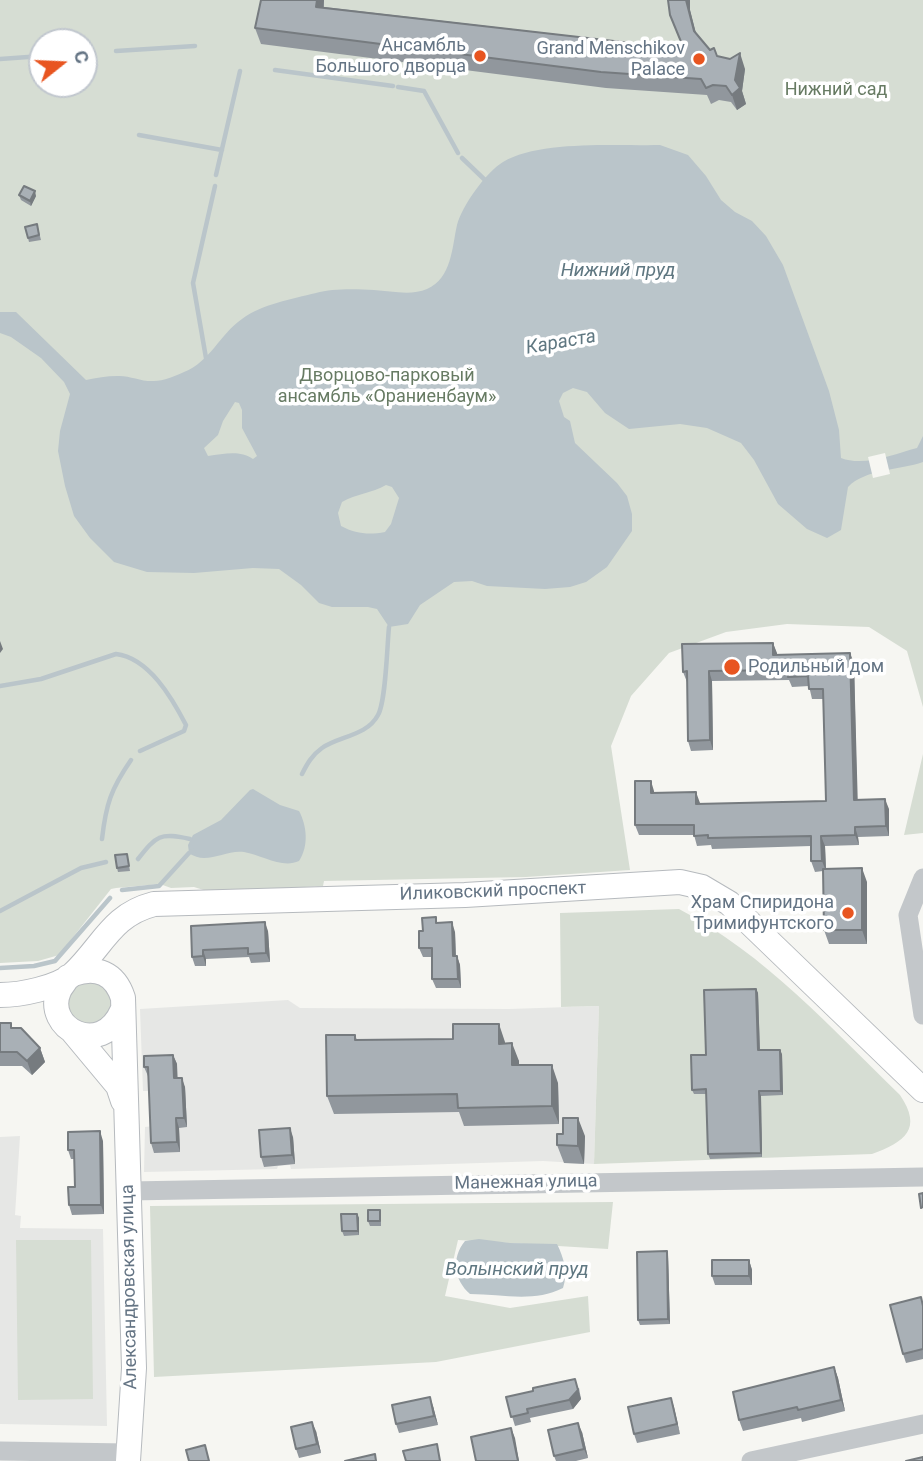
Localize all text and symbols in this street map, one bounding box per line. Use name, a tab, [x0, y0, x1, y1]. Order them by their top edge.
north arrow	[28, 28, 98, 98]
place label: Ансамбль Большого дворца	[315, 35, 466, 78]
place label: Grand Menschikov Palace	[536, 38, 685, 80]
text: С	[69, 48, 94, 66]
marker: Ансамбль Большого дворца	[472, 48, 488, 64]
marker: Grand Menschikov Palace	[691, 51, 707, 67]
park label: Нижний сад	[785, 79, 887, 101]
water label: Нижний пруд	[561, 260, 675, 282]
water label: Караста	[524, 326, 598, 360]
park label: Дворцово-парковый ансамбль «Ораниенбаум»	[278, 365, 496, 408]
place label: Родильный дом	[748, 656, 884, 678]
marker: Родильный дом	[722, 657, 742, 677]
street label: Иликовский проспект	[399, 878, 587, 906]
place label: Храм Спиридона Тримифунтского	[691, 892, 834, 934]
marker: Храм Спиридона Тримифунтского	[840, 905, 856, 921]
street label: Манежная улица	[454, 1171, 598, 1195]
street label: Александровская улица	[117, 1184, 143, 1390]
water label: Волынский пруд	[445, 1259, 589, 1281]

